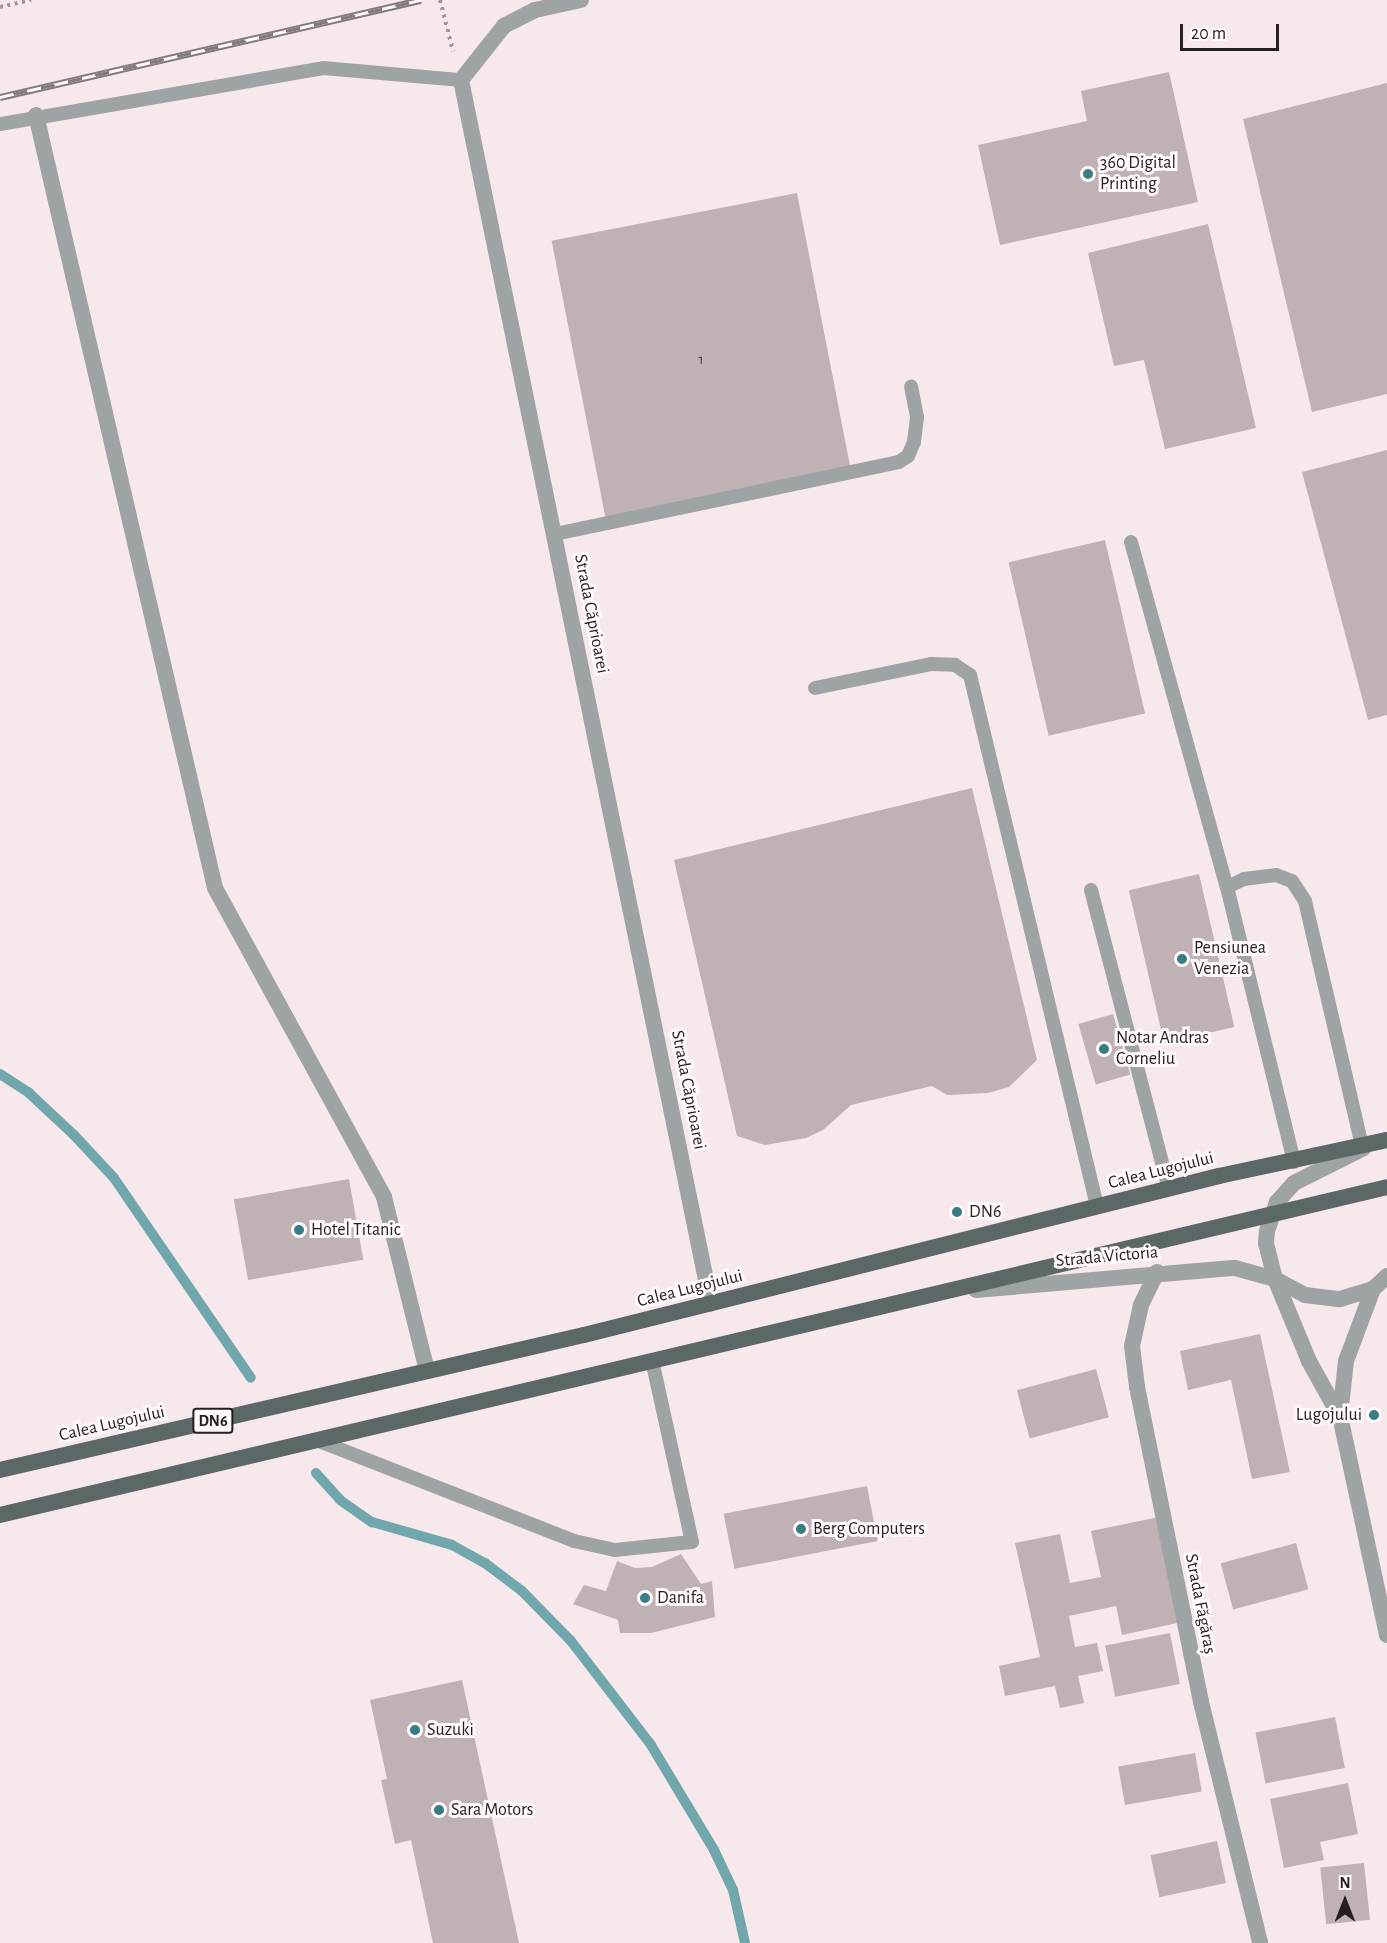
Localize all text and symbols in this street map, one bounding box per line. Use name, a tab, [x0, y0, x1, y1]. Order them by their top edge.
scale bar	[1183, 12, 1282, 50]
text: 20 m	[1191, 25, 1226, 43]
place label: 360 Digital Printing	[1100, 153, 1176, 195]
marker: 360 Digital Printing	[1081, 167, 1095, 181]
house number: 1	[698, 351, 704, 369]
street label: Strada Căprioarei	[569, 553, 613, 675]
place label: Pensiunea Venezia	[1194, 938, 1266, 980]
marker: Pensiunea Venezia	[1175, 952, 1189, 966]
place label: Notar Andras Corneliu	[1116, 1028, 1209, 1070]
street label: Strada Căprioarei	[666, 1029, 710, 1151]
marker: Notar Andras Corneliu	[1097, 1042, 1111, 1056]
street label: Calea Lugojului	[1106, 1147, 1216, 1195]
place label: DN6	[969, 1201, 1001, 1223]
marker: DN6	[950, 1205, 964, 1219]
place label: Hotel Titanic	[311, 1219, 401, 1241]
marker: Hotel Titanic	[292, 1223, 306, 1237]
street label: Strada Victoria	[1055, 1242, 1159, 1272]
street label: Calea Lugojului	[635, 1265, 745, 1313]
street label: Calea Lugojului	[57, 1401, 167, 1447]
place label: Lugojului	[1296, 1404, 1362, 1426]
road number: DN6	[192, 1408, 234, 1434]
marker: Lugojului	[1367, 1408, 1381, 1422]
place label: Berg Computers	[813, 1518, 925, 1540]
marker: Berg Computers	[794, 1522, 808, 1536]
street label: Strada Făgăraș	[1180, 1552, 1220, 1656]
place label: Danifa	[657, 1587, 704, 1609]
marker: Danifa	[638, 1591, 652, 1605]
place label: Suzuki	[427, 1719, 474, 1741]
marker: Suzuki	[408, 1723, 422, 1737]
place label: Sara Motors	[451, 1799, 533, 1821]
marker: Sara Motors	[432, 1803, 446, 1817]
north arrow	[1315, 1871, 1375, 1931]
text: N	[1339, 1875, 1351, 1891]

